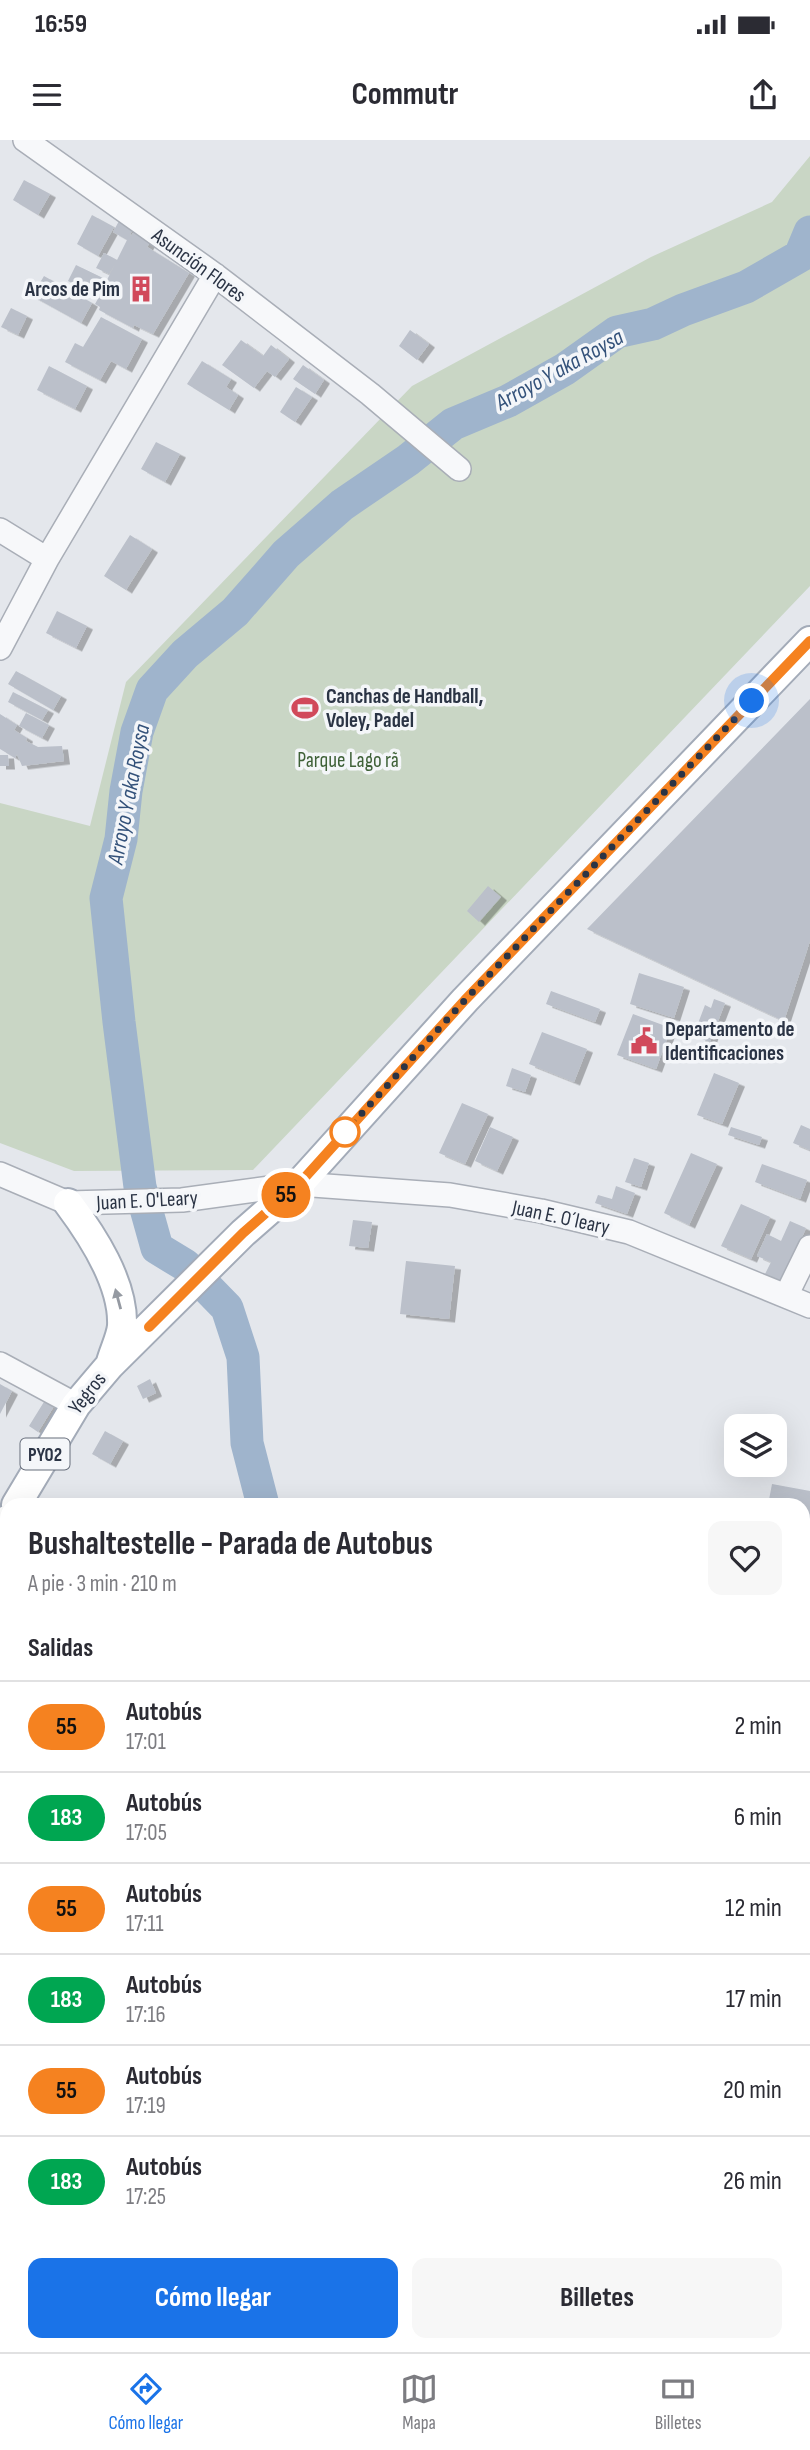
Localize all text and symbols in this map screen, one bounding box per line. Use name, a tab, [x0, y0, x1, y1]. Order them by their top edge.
text: 16:59	[35, 9, 87, 40]
text: Commutr	[352, 75, 459, 114]
icon: menu	[28, 76, 66, 114]
icon: share	[744, 76, 782, 114]
street label: Asunción Flores	[146, 222, 251, 308]
building icon: Arcos de Pim	[126, 274, 156, 304]
place label: Arcos de Pim	[24, 277, 120, 302]
water label: Arroyo Y aka Roysa	[490, 323, 629, 417]
your location	[734, 683, 769, 718]
place label: Canchas de Handball, Voley, Padel	[326, 684, 484, 733]
sports icon: Canchas de Handball, Voley, Padel	[290, 693, 320, 723]
water label: Arroyo Y aka Roysa	[101, 721, 156, 868]
park label: Parque Lago rã	[297, 748, 399, 773]
place label: Departamento de Identificaciones	[665, 1017, 795, 1066]
public building icon: Departamento de Identificaciones	[629, 1026, 659, 1056]
unlabelled marker	[330, 1117, 360, 1147]
line badge: 55	[254, 1172, 318, 1218]
text: 55	[275, 1180, 297, 1209]
street label: Juan E. O'Leary	[95, 1185, 198, 1216]
street label: Juan E. O´leary	[509, 1195, 612, 1240]
one-way arrow	[112, 1288, 122, 1309]
street label: Yegros	[63, 1367, 112, 1419]
map controls	[724, 1414, 787, 1477]
button: layers	[724, 1414, 787, 1477]
road number: PY02	[20, 1438, 70, 1470]
button: heart	[708, 1521, 782, 1595]
text: Bushaltestelle - Parada de Autobus	[28, 1524, 433, 1564]
text: A pie · 3 min · 210 m	[28, 1570, 177, 1598]
text: Salidas	[28, 1633, 93, 1664]
text: Autobús	[126, 1697, 202, 1728]
text: 2 min	[734, 1711, 782, 1742]
text: 55	[56, 1712, 77, 1741]
text: 17:01	[126, 1728, 166, 1756]
text: Autobús	[126, 1788, 202, 1819]
text: 6 min	[734, 1802, 782, 1833]
text: 183	[51, 1803, 82, 1832]
text: 17:05	[126, 1819, 167, 1847]
text: Autobús	[126, 1879, 202, 1910]
text: 12 min	[725, 1893, 782, 1924]
text: 55	[56, 1894, 77, 1923]
text: 17:11	[126, 1910, 164, 1938]
text: Autobús	[126, 1970, 202, 2001]
text: 17 min	[726, 1984, 782, 2015]
text: 183	[51, 1985, 82, 2014]
text: 17:16	[126, 2001, 166, 2029]
text: Autobús	[126, 2061, 202, 2092]
text: 20 min	[723, 2075, 782, 2106]
text: 55	[56, 2076, 77, 2105]
text: 17:19	[126, 2092, 166, 2120]
text: Autobús	[126, 2152, 202, 2183]
text: 26 min	[723, 2166, 782, 2197]
text: 183	[51, 2167, 82, 2196]
text: 17:25	[126, 2183, 166, 2211]
button: Cómo llegar	[28, 2258, 398, 2338]
button: Billetes	[412, 2258, 782, 2338]
tab: Cómo llegar	[108, 2370, 183, 2435]
tab: Mapa	[400, 2370, 438, 2435]
tab: Billetes	[655, 2370, 702, 2435]

